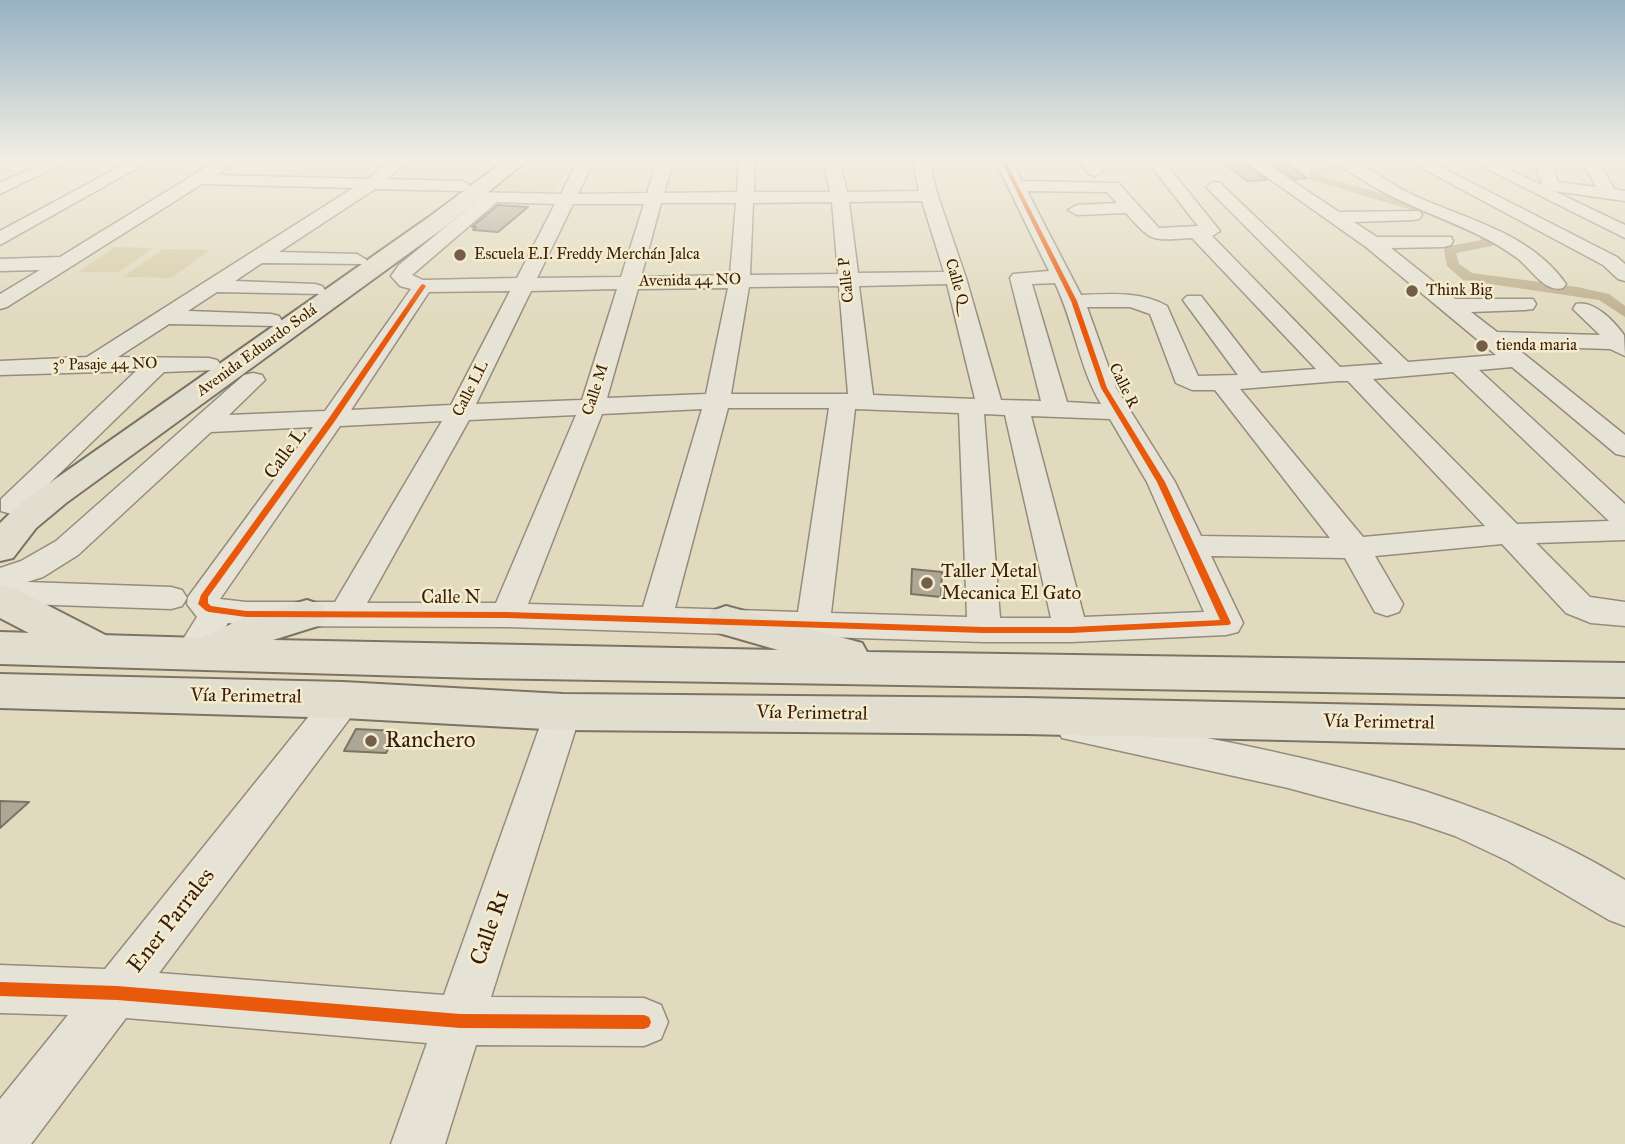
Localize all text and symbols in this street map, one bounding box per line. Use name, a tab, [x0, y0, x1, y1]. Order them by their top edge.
place label: Escuela E.I. Freddy Merchán Jalca	[474, 245, 700, 265]
marker: Escuela E.I. Freddy Merchán Jalca	[452, 247, 468, 263]
street label: Calle P	[835, 256, 859, 304]
street label: Calle Q	[940, 256, 972, 308]
street label: Avenida 44 NO	[639, 271, 741, 291]
place label: Think Big	[1426, 281, 1492, 301]
marker: Think Big	[1404, 283, 1420, 299]
street label: Avenida Eduardo Solá	[193, 301, 321, 401]
place label: tienda maria	[1496, 336, 1577, 356]
marker: tienda maria	[1474, 338, 1490, 354]
street label: 3º Pasaje 44 NO	[52, 354, 158, 376]
street label: Calle LL	[449, 358, 493, 420]
street label: Calle R	[1104, 360, 1142, 412]
street label: Calle M	[579, 362, 613, 418]
street label: Calle L	[260, 424, 312, 484]
place label: Taller Metal Mecanica El Gato	[941, 561, 1081, 605]
marker: Taller Metal Mecanica El Gato	[919, 575, 935, 591]
street label: Calle N	[421, 587, 481, 609]
street label: Vía Perimetral	[190, 685, 302, 709]
street label: Vía Perimetral	[756, 702, 868, 726]
street label: Vía Perimetral	[1323, 711, 1435, 735]
place label: Ranchero	[385, 727, 476, 755]
marker: Ranchero	[363, 733, 379, 749]
street label: Ener Parrales	[122, 863, 222, 979]
street label: Calle R1	[465, 887, 517, 969]

